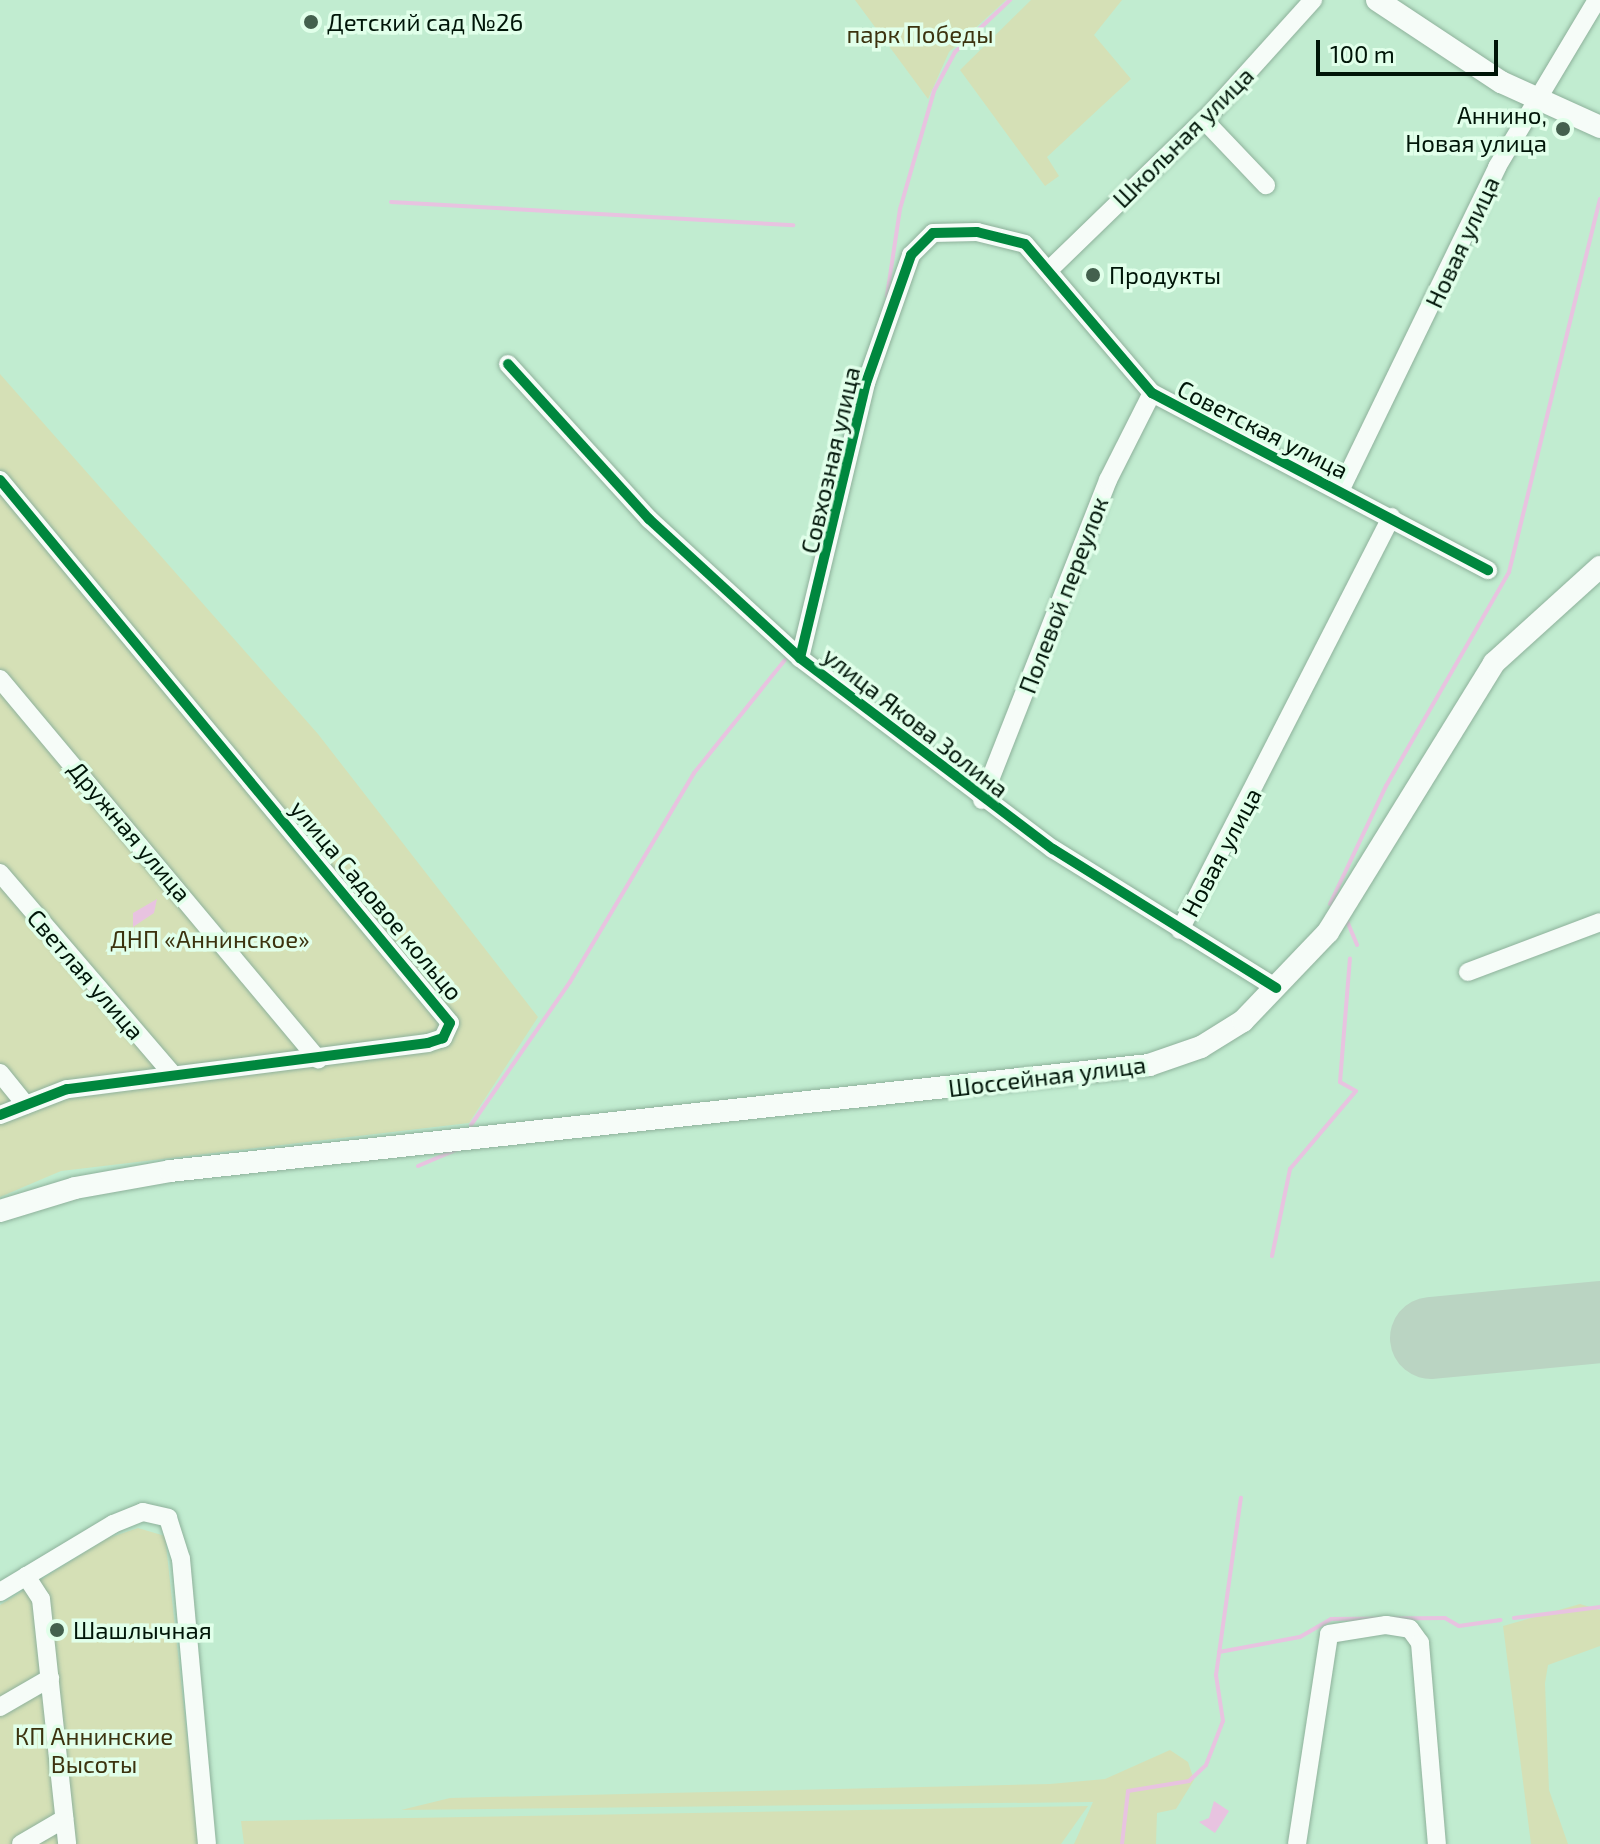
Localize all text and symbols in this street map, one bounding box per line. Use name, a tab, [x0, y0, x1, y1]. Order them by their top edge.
place label: Детский сад №26	[327, 8, 523, 36]
marker: Детский сад №26	[302, 13, 320, 31]
park label: парк Победы	[847, 20, 993, 48]
scale bar	[1320, 24, 1502, 74]
text: 100 m	[1330, 39, 1395, 68]
street label: Школьная улица	[1107, 61, 1259, 213]
place label: Аннино, Новая улица	[1405, 101, 1547, 157]
marker: Аннино, Новая улица	[1554, 120, 1572, 138]
street label: Новая улица	[1419, 172, 1505, 312]
place label: Продукты	[1109, 261, 1221, 289]
marker: Продукты	[1084, 266, 1102, 284]
street label: Совхозная улица	[794, 364, 866, 556]
street label: Советская улица	[1173, 374, 1353, 484]
street label: Полевой переулок	[1012, 493, 1114, 697]
street label: улица Якова Золина	[818, 641, 1014, 803]
street label: Дружная улица	[63, 755, 197, 907]
street label: Новая улица	[1175, 783, 1267, 921]
street label: улица Садовое кольцо	[285, 794, 469, 1006]
street label: Светлая улица	[22, 903, 150, 1045]
park label: ДНП «Аннинское»	[110, 925, 310, 953]
street label: Шоссейная улица	[947, 1050, 1147, 1102]
place label: Шашлычная	[73, 1616, 212, 1644]
marker: Шашлычная	[48, 1621, 66, 1639]
park label: КП Аннинские Высоты	[15, 1722, 173, 1778]

